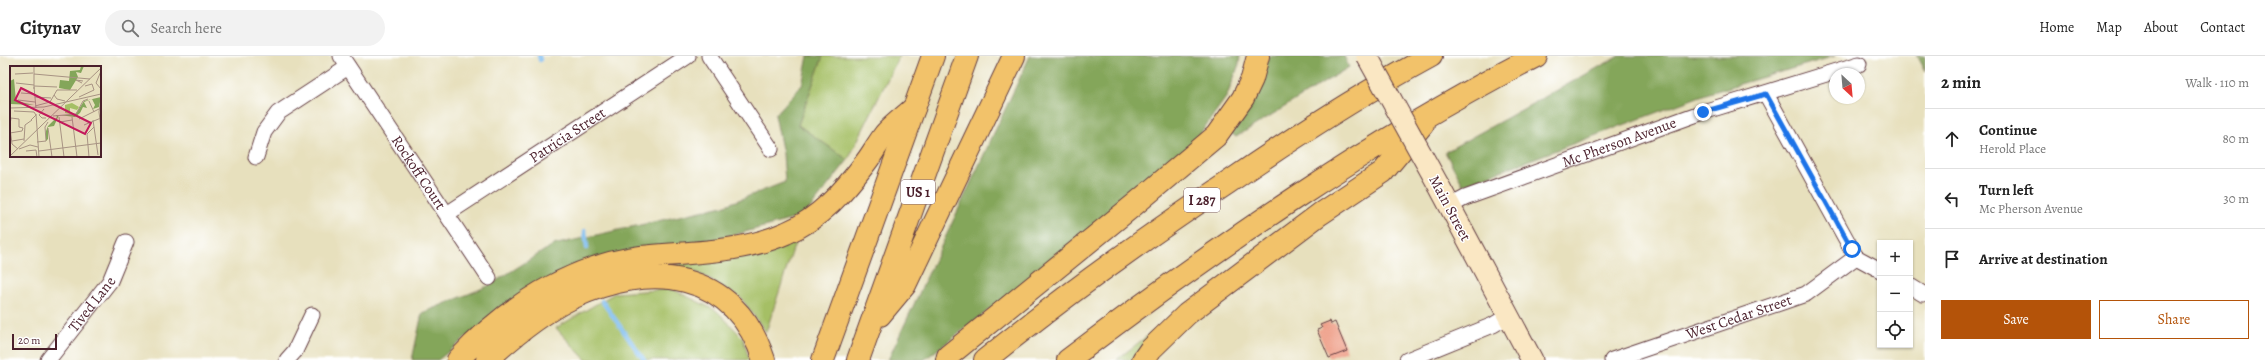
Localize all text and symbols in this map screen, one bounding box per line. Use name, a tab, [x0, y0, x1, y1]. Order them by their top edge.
search box	[105, 10, 385, 46]
text: Citynav	[20, 15, 81, 41]
icon: search	[119, 17, 141, 39]
text: Search here	[151, 18, 222, 38]
text: Home	[2039, 18, 2074, 37]
text: Map	[2096, 18, 2122, 37]
text: About	[2144, 18, 2178, 37]
text: Contact	[2200, 18, 2245, 37]
inset map	[10, 66, 101, 157]
north arrow	[1829, 68, 1865, 104]
text: 2 min	[1941, 71, 1981, 94]
text: Walk · 110 m	[2185, 74, 2249, 91]
street label: Patricia Street	[525, 103, 610, 167]
route end	[1694, 103, 1712, 121]
street label: Mc Pherson Avenue	[1559, 112, 1679, 172]
text: Continue	[1979, 120, 2037, 140]
icon: ahead	[1941, 128, 1963, 150]
text: 80 m	[2222, 130, 2249, 147]
street label: Rockoff Court	[387, 132, 451, 213]
text: Herold Place	[1979, 140, 2046, 157]
street label: Main Street	[1424, 172, 1476, 244]
road number: US 1	[901, 180, 935, 204]
text: Turn left	[1979, 180, 2034, 200]
road number: I 287	[1184, 188, 1220, 212]
icon: left	[1941, 188, 1963, 210]
text: 30 m	[2223, 190, 2249, 207]
text: Mc Pherson Avenue	[1979, 200, 2083, 217]
route start	[1843, 240, 1861, 258]
map controls	[1877, 240, 1913, 348]
button: +	[1877, 240, 1913, 276]
icon: arrive	[1941, 248, 1963, 270]
text: Arrive at destination	[1979, 249, 2108, 269]
street label: Tived Lane	[64, 274, 121, 336]
button: −	[1877, 276, 1913, 312]
street label: West Cedar Street	[1683, 290, 1794, 344]
button: Save	[1941, 300, 2091, 339]
button: Share	[2099, 300, 2249, 339]
button: locate	[1877, 312, 1913, 348]
scale bar	[12, 332, 57, 351]
text: 20 m	[18, 333, 40, 348]

